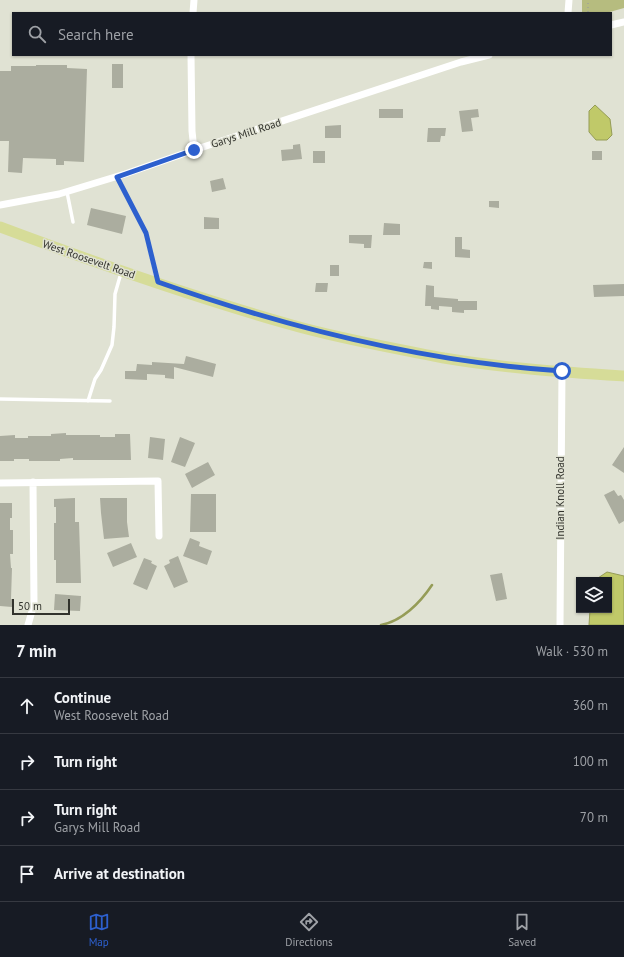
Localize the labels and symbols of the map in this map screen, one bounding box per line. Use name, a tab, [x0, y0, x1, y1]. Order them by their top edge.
street label: Garys Mill Road	[209, 115, 283, 151]
route end	[185, 141, 203, 159]
street label: West Roosevelt Road	[41, 237, 137, 281]
route start	[553, 362, 571, 380]
street label: Indian Knoll Road	[553, 456, 567, 540]
scale bar	[12, 597, 70, 616]

